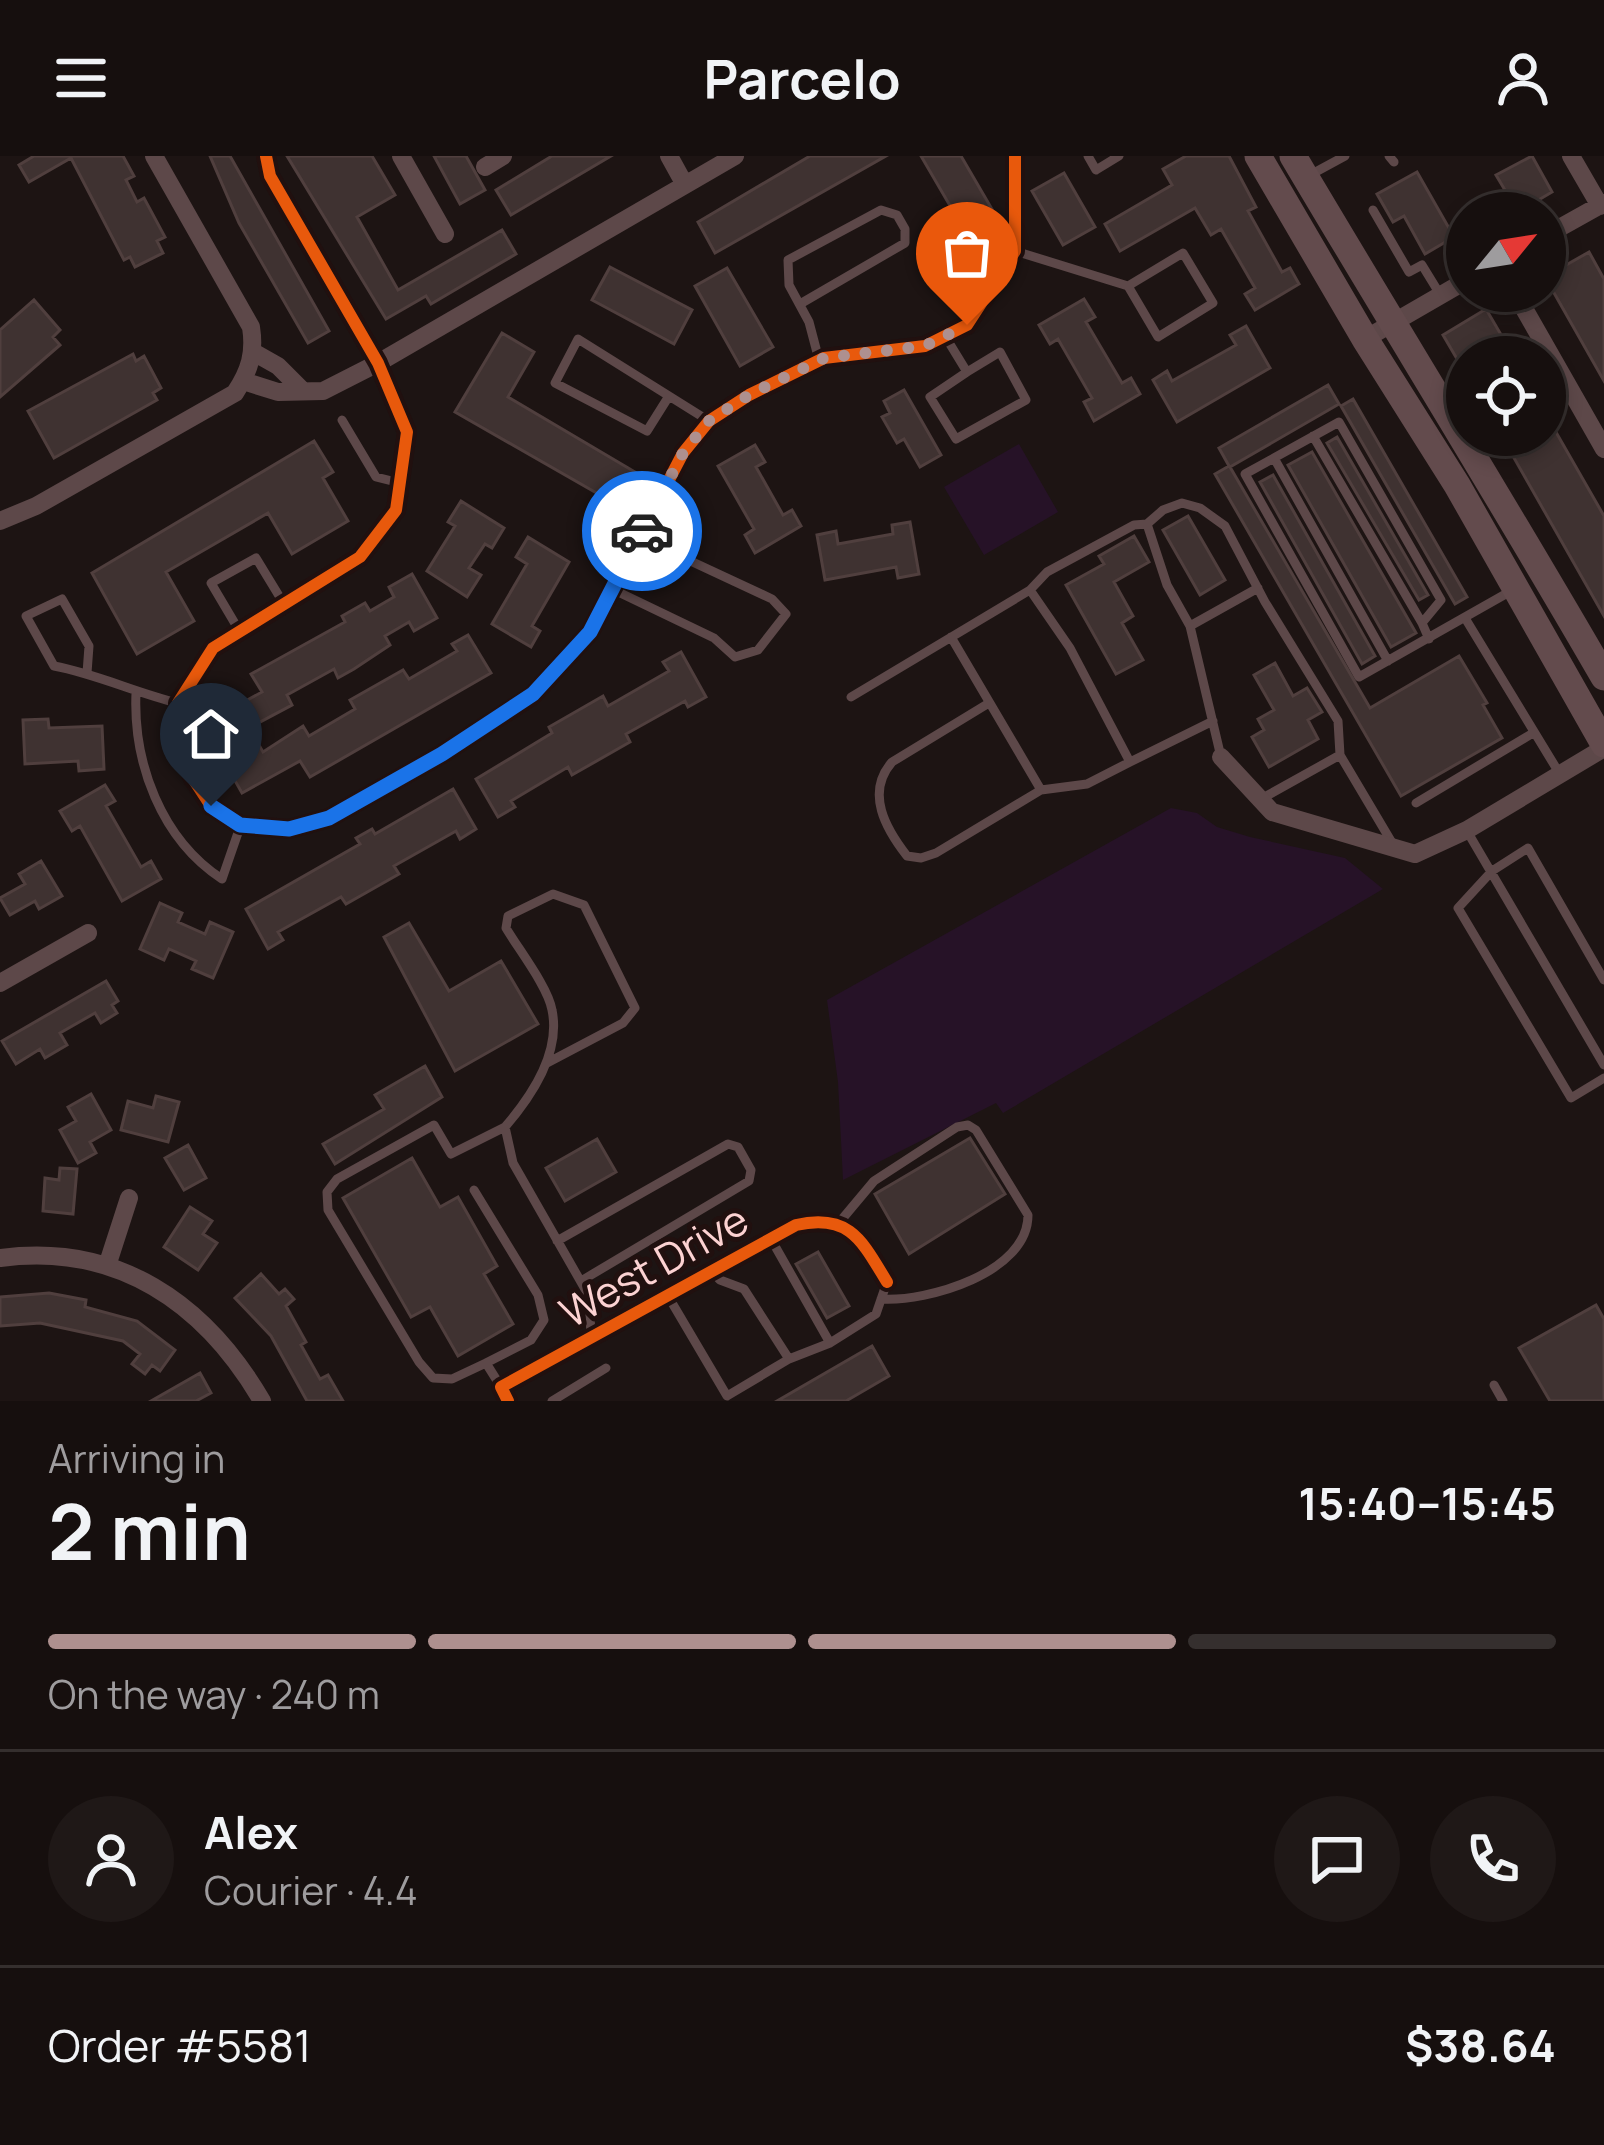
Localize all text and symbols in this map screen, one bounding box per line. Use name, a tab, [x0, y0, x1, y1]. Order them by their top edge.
text: Parcelo	[703, 41, 901, 115]
icon: menu	[48, 45, 114, 111]
icon: person	[1490, 45, 1556, 111]
north arrow	[1446, 192, 1566, 312]
map controls	[1446, 192, 1566, 456]
pin	[916, 202, 1018, 325]
icon: bag	[934, 220, 1000, 286]
button: locate	[1446, 336, 1566, 456]
courier	[582, 471, 702, 591]
icon: car	[609, 498, 675, 564]
pin	[160, 683, 262, 806]
icon: home	[178, 701, 244, 767]
street label: West Drive	[549, 1190, 758, 1341]
text: Arriving in	[48, 1431, 225, 1485]
text: 15:40–15:45	[1298, 1472, 1556, 1534]
text: 2 min	[48, 1477, 251, 1583]
text: On the way · 240 m	[48, 1667, 380, 1721]
button: person	[48, 1796, 174, 1922]
button: chat	[1274, 1796, 1400, 1922]
button: phone	[1430, 1796, 1556, 1922]
text: Alex	[204, 1801, 298, 1863]
text: Courier · 4.4	[204, 1863, 418, 1917]
text: Order #5581	[48, 2014, 312, 2076]
text: $38.64	[1405, 2014, 1556, 2076]

